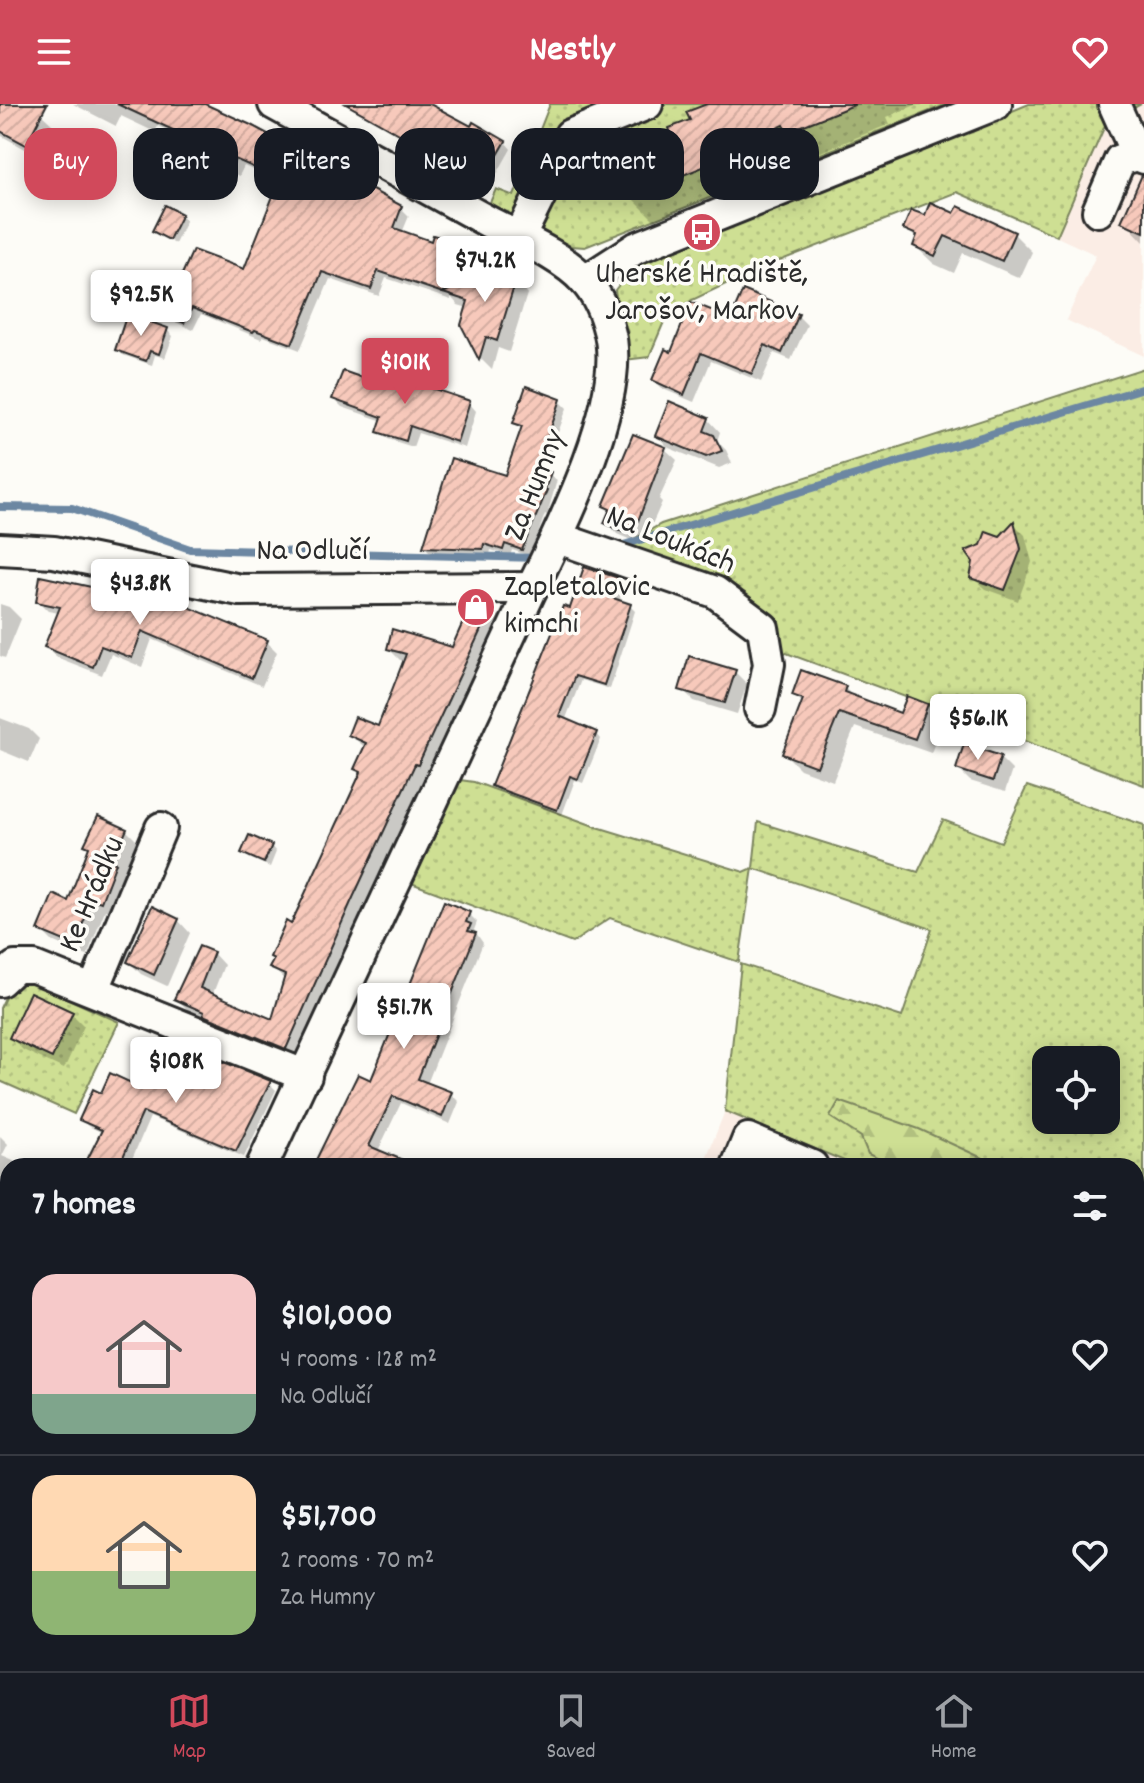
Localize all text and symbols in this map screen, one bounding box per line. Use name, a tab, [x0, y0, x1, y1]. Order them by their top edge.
text: Nestly	[529, 26, 615, 78]
icon: menu	[32, 30, 76, 74]
icon: heart	[1068, 30, 1112, 74]
chip: Buy	[24, 128, 117, 200]
chip: Rent	[133, 128, 238, 200]
chip: Filters	[254, 128, 379, 200]
chip: New	[395, 128, 495, 200]
chip: Apartment	[511, 128, 684, 200]
chip: House	[700, 128, 819, 200]
bus stop icon: Uherské Hradiště, Jarošov, Markov	[681, 211, 723, 253]
pin: $74.2K	[420, 236, 550, 304]
text: $74.2K	[454, 243, 516, 280]
place label: Uherské Hradiště, Jarošov, Markov	[595, 253, 809, 336]
pin: $92.5K	[76, 270, 206, 338]
text: $92.5K	[109, 277, 173, 314]
pin: $101K	[349, 338, 461, 406]
text: $101K	[380, 345, 430, 382]
street label: Za Humny	[494, 422, 581, 549]
street label: Na Loukách	[598, 495, 742, 589]
street label: Na Odlučí	[256, 530, 370, 576]
pin: $43.8K	[75, 559, 205, 627]
text: $43.8K	[109, 566, 171, 603]
place label: Zapletalovic kimchi	[504, 566, 650, 649]
shop icon: Zapletalovic kimchi	[455, 586, 497, 628]
pin: $56.1K	[913, 694, 1043, 762]
text: $56.1K	[948, 701, 1008, 738]
street label: Ke Hrádku	[49, 830, 139, 960]
pin: $51.7K	[339, 983, 469, 1051]
text: $51.7K	[375, 990, 433, 1027]
pin: $108K	[120, 1037, 232, 1105]
text: $108K	[148, 1044, 204, 1081]
map controls	[1032, 1046, 1120, 1134]
button: locate	[1032, 1046, 1120, 1134]
text: 7 homes	[32, 1182, 136, 1231]
icon: filters	[1068, 1184, 1112, 1228]
text: $101,000	[280, 1293, 393, 1342]
icon: home	[96, 1306, 192, 1402]
icon: heart	[1068, 1332, 1112, 1376]
text: 4 rooms · 128 m²	[280, 1342, 437, 1379]
text: Na Odlučí	[280, 1379, 371, 1416]
text: $51,700	[280, 1494, 377, 1543]
icon: home	[96, 1507, 192, 1603]
icon: heart	[1068, 1533, 1112, 1577]
text: 2 rooms · 70 m²	[280, 1543, 434, 1580]
text: Za Humny	[280, 1580, 375, 1617]
tab: Map	[167, 1689, 211, 1768]
tab: Saved	[546, 1689, 596, 1768]
tab: Home	[931, 1689, 976, 1768]

